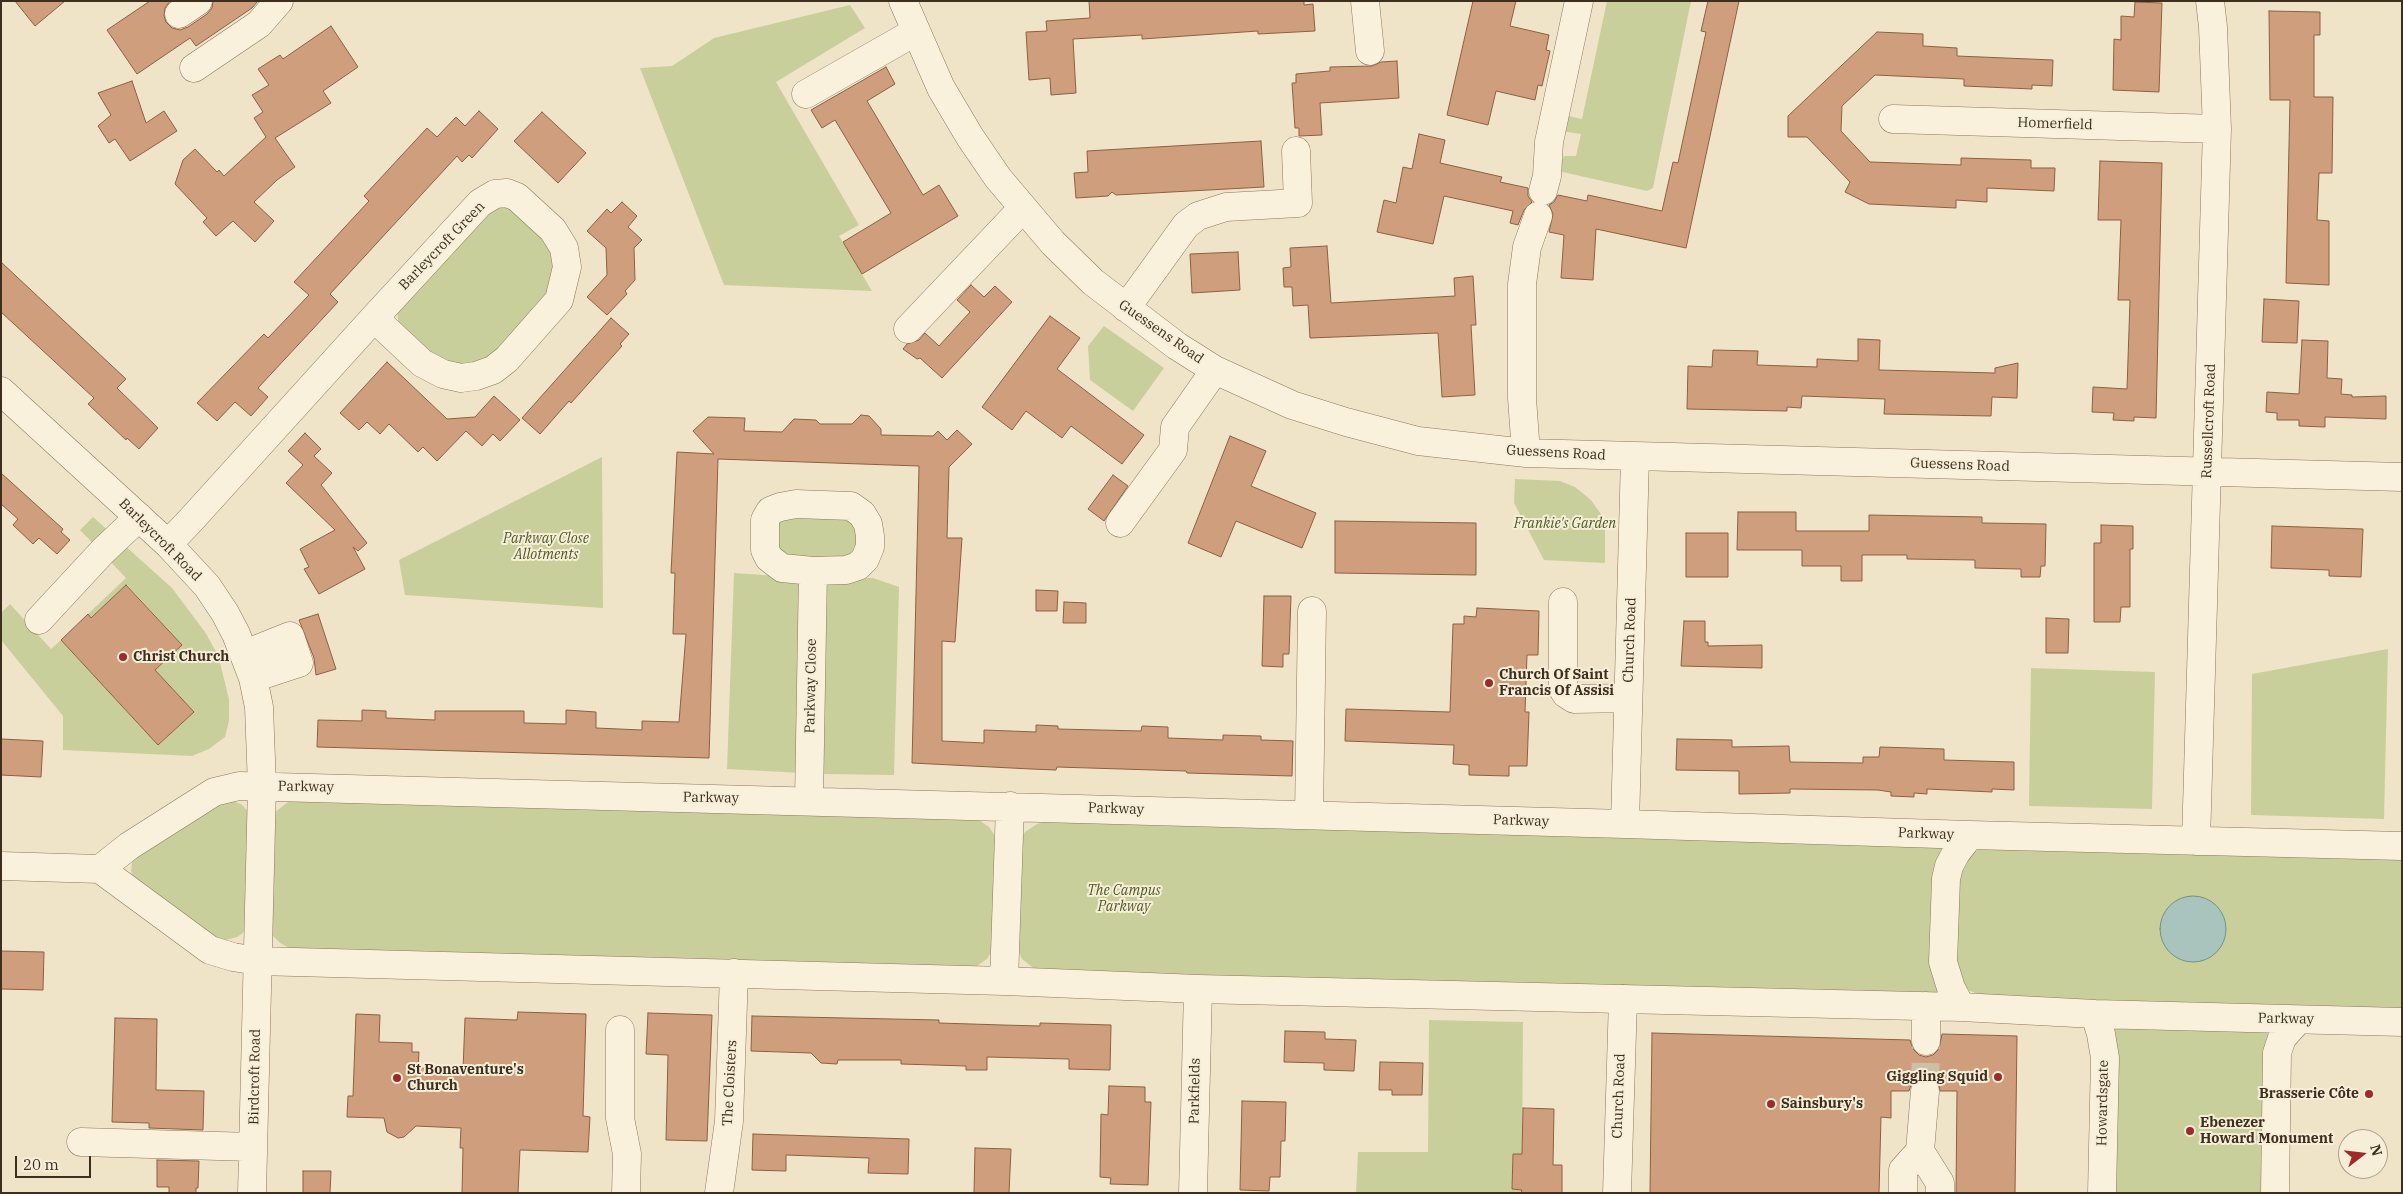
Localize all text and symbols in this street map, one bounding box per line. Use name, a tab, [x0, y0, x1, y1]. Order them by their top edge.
street label: Homerfield	[2017, 114, 2093, 134]
street label: Barleycroft Green	[395, 198, 489, 294]
street label: Guessens Road	[1115, 297, 1207, 367]
street label: Russellcroft Road	[2199, 363, 2219, 479]
street label: Guessens Road	[1506, 442, 1606, 464]
street label: Guessens Road	[1910, 455, 2010, 475]
street label: Barleycroft Road	[115, 495, 205, 585]
park label: Frankie's Garden	[1514, 516, 1616, 532]
park label: Parkway Close Allotments	[503, 531, 589, 564]
street label: Church Road	[1620, 597, 1640, 683]
street label: Parkway Close	[802, 638, 820, 734]
place label: Christ Church	[133, 649, 229, 665]
marker: Christ Church	[117, 651, 129, 663]
place label: Church Of Saint Francis Of Assisi	[1499, 667, 1614, 700]
marker: Church Of Saint Francis Of Assisi	[1483, 677, 1495, 689]
street label: Parkway	[278, 778, 334, 796]
street label: Parkway	[683, 789, 739, 807]
street label: Parkway	[1088, 800, 1144, 818]
street label: Parkway	[1493, 812, 1549, 830]
street label: Parkway	[1898, 825, 1954, 843]
park label: The Campus Parkway	[1087, 883, 1161, 916]
street label: Parkway	[2258, 1010, 2314, 1028]
street label: Birdcroft Road	[246, 1029, 264, 1125]
street label: The Cloisters	[719, 1039, 741, 1127]
street label: Church Road	[1609, 1053, 1629, 1139]
street label: Parkfields	[1186, 1058, 1204, 1124]
street label: Howardsgate	[2094, 1060, 2112, 1146]
place label: St Bonaventure's Church	[407, 1062, 524, 1094]
place label: Giggling Squid	[1886, 1069, 1988, 1085]
marker: Giggling Squid	[1992, 1071, 2004, 1083]
marker: St Bonaventure's Church	[391, 1072, 403, 1084]
place label: Brasserie Côte	[2259, 1086, 2359, 1102]
marker: Brasserie Côte	[2363, 1088, 2375, 1100]
place label: Sainsbury's	[1781, 1096, 1863, 1112]
marker: Sainsbury's	[1765, 1098, 1777, 1110]
place label: Ebenezer Howard Monument	[2200, 1115, 2333, 1148]
marker: Ebenezer Howard Monument	[2184, 1125, 2196, 1137]
north arrow	[2338, 1129, 2388, 1179]
text: N	[2366, 1142, 2387, 1158]
scale bar	[18, 1146, 94, 1178]
text: 20 m	[23, 1155, 59, 1174]

